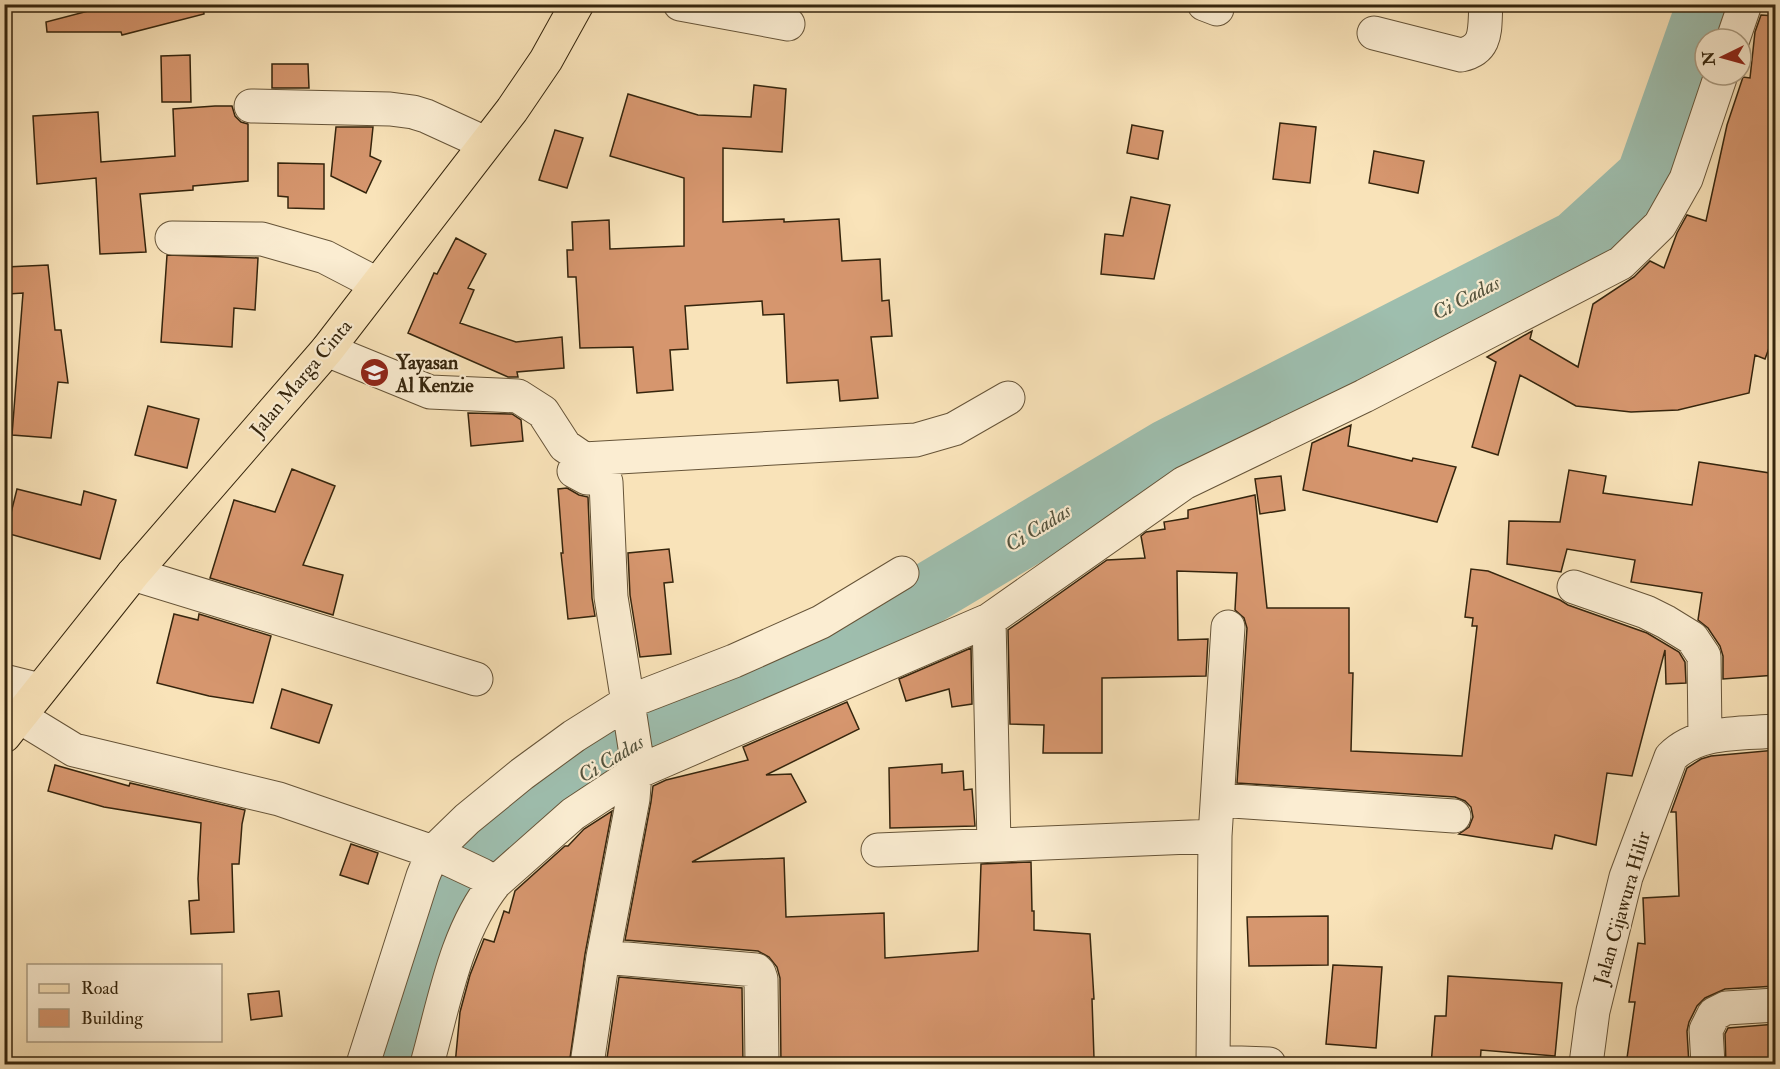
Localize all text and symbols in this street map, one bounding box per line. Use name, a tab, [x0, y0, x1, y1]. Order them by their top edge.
north arrow	[1693, 27, 1753, 87]
text: N	[1698, 50, 1720, 67]
water label: Ci Cadas	[1428, 269, 1506, 327]
street label: Jalan Marga Cinta	[244, 314, 358, 443]
place label: Yayasan Al Kenzie	[395, 350, 474, 398]
school or university icon: Yayasan Al Kenzie	[359, 357, 391, 389]
water label: Ci Cadas	[1000, 497, 1077, 558]
water label: Ci Cadas	[573, 728, 650, 789]
street label: Jalan Cijawura Hilir	[1588, 828, 1656, 989]
legend	[27, 964, 222, 1042]
text: Road	[81, 977, 119, 1000]
text: Building	[81, 1007, 144, 1030]

